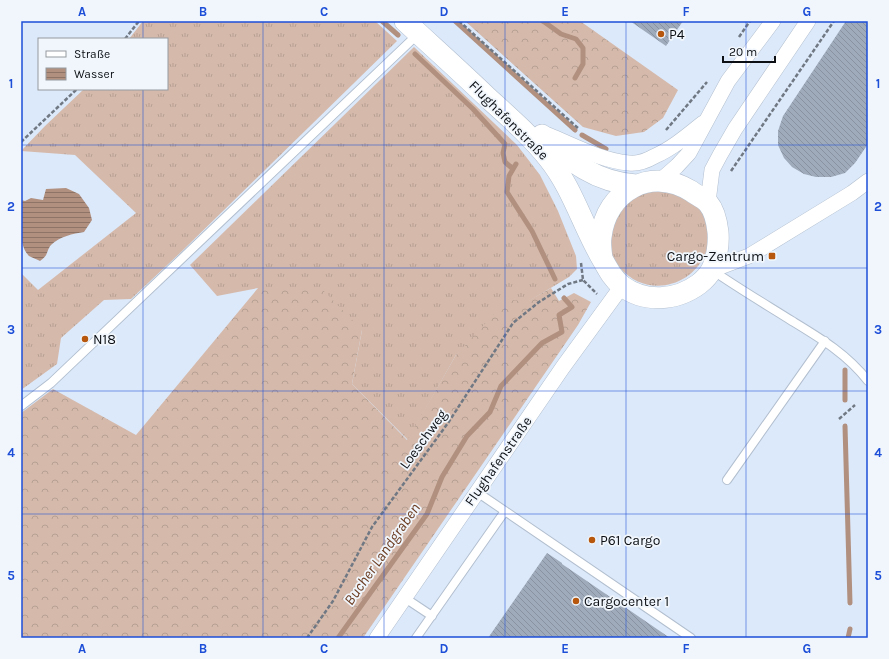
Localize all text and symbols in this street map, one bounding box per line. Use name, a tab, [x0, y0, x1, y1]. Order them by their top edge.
text: A	[78, 4, 86, 19]
text: B	[199, 4, 207, 19]
text: C	[320, 4, 328, 19]
text: D	[440, 4, 449, 19]
text: E	[561, 4, 569, 19]
text: F	[682, 4, 690, 19]
text: G	[803, 4, 811, 19]
place label: P4	[669, 26, 685, 43]
marker: P4	[656, 29, 666, 39]
legend	[38, 38, 168, 90]
scale bar	[723, 38, 775, 64]
text: 20 m	[729, 45, 757, 59]
text: Straße	[74, 47, 110, 61]
text: Wasser	[74, 67, 115, 81]
text: 1	[9, 76, 13, 91]
text: 1	[876, 76, 880, 91]
street label: Flughafenstraße	[465, 77, 552, 164]
text: 2	[7, 199, 15, 214]
text: 2	[874, 199, 882, 214]
place label: Cargo-Zentrum	[667, 248, 764, 265]
marker: Cargo-Zentrum	[767, 251, 777, 261]
text: 3	[7, 322, 15, 337]
text: 3	[874, 322, 882, 337]
place label: N18	[93, 331, 116, 348]
marker: N18	[80, 334, 90, 344]
street label: Loeschweg	[396, 406, 451, 472]
street label: Flughafenstraße	[461, 413, 536, 509]
text: 4	[7, 445, 15, 460]
text: 4	[874, 445, 882, 460]
water label: Bucher Landgraben	[340, 500, 424, 608]
place label: P61 Cargo	[600, 532, 660, 549]
marker: P61 Cargo	[587, 535, 597, 545]
text: 5	[7, 568, 15, 583]
text: 5	[874, 568, 882, 583]
place label: Cargocenter 1	[584, 593, 669, 610]
marker: Cargocenter 1	[571, 596, 581, 606]
text: A	[78, 641, 86, 656]
text: B	[199, 641, 207, 656]
text: C	[320, 641, 328, 656]
text: D	[440, 641, 449, 656]
text: E	[561, 641, 569, 656]
text: F	[682, 641, 690, 656]
text: G	[803, 641, 811, 656]

